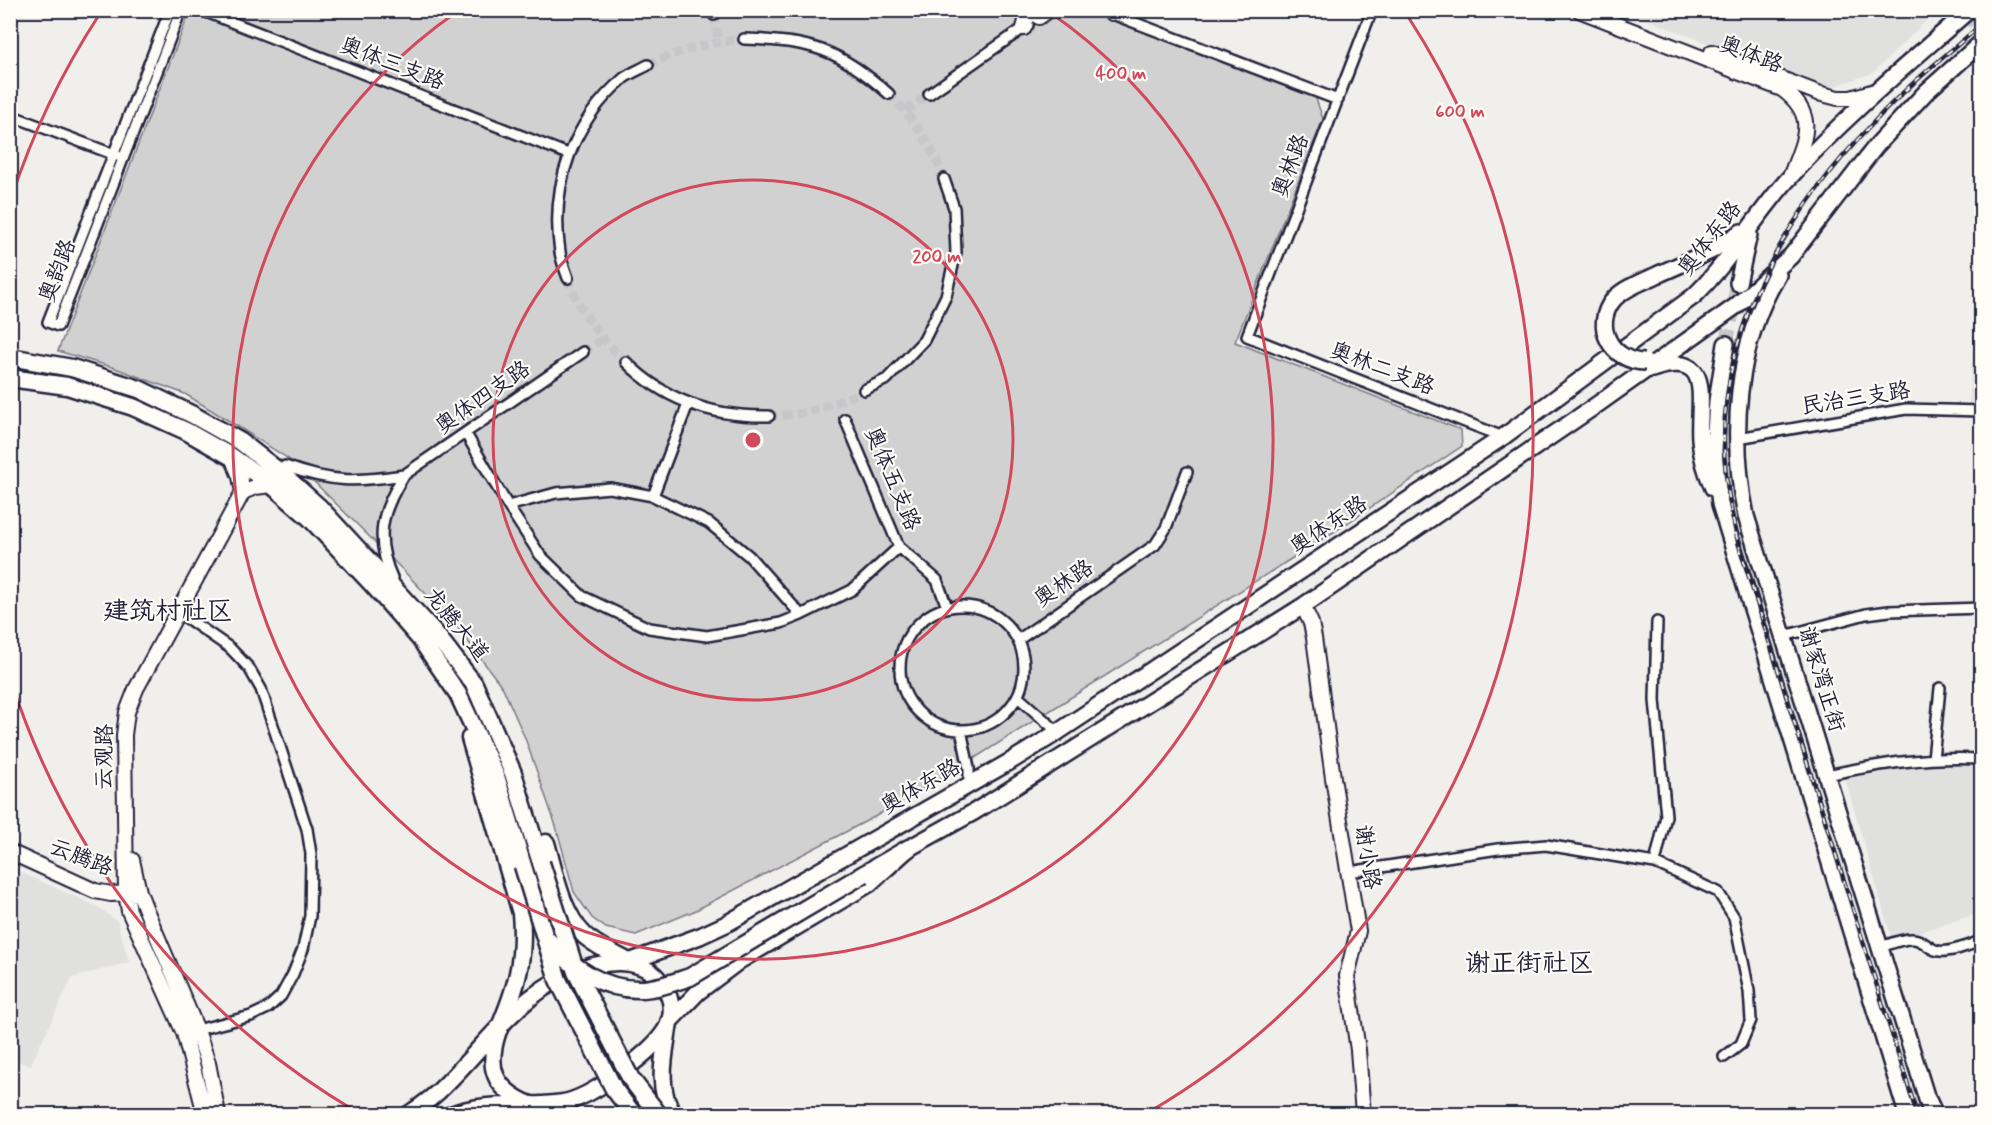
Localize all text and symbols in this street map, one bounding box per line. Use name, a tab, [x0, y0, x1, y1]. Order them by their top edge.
street label: 奥体路	[1715, 30, 1787, 80]
street label: 奥体三支路	[336, 31, 448, 97]
text: 400 m	[1096, 62, 1146, 86]
text: 600 m	[1435, 100, 1485, 124]
street label: 奥林路	[1266, 130, 1316, 202]
street label: 奥体东路	[1672, 196, 1748, 282]
street label: 奥韵路	[33, 235, 83, 307]
text: 200 m	[912, 245, 962, 269]
street label: 奥林二支路	[1326, 336, 1438, 402]
street label: 奥体四支路	[430, 355, 536, 441]
street label: 民治三支路	[1799, 377, 1913, 421]
street label: 奥体五支路	[858, 423, 926, 535]
centre of rings	[743, 430, 763, 450]
street label: 奥体东路	[1285, 490, 1373, 562]
street label: 奥林路	[1029, 554, 1099, 614]
street label: 龙腾大道	[417, 582, 495, 668]
district label: 建筑村社区	[103, 595, 233, 629]
street label: 谢家湾正街	[1792, 622, 1850, 736]
street label: 云观路	[90, 724, 120, 790]
street label: 奥体东路	[876, 753, 966, 821]
street label: 谢小路	[1348, 822, 1386, 892]
street label: 云腾路	[45, 833, 117, 883]
district label: 谢正街社区	[1464, 947, 1594, 981]

